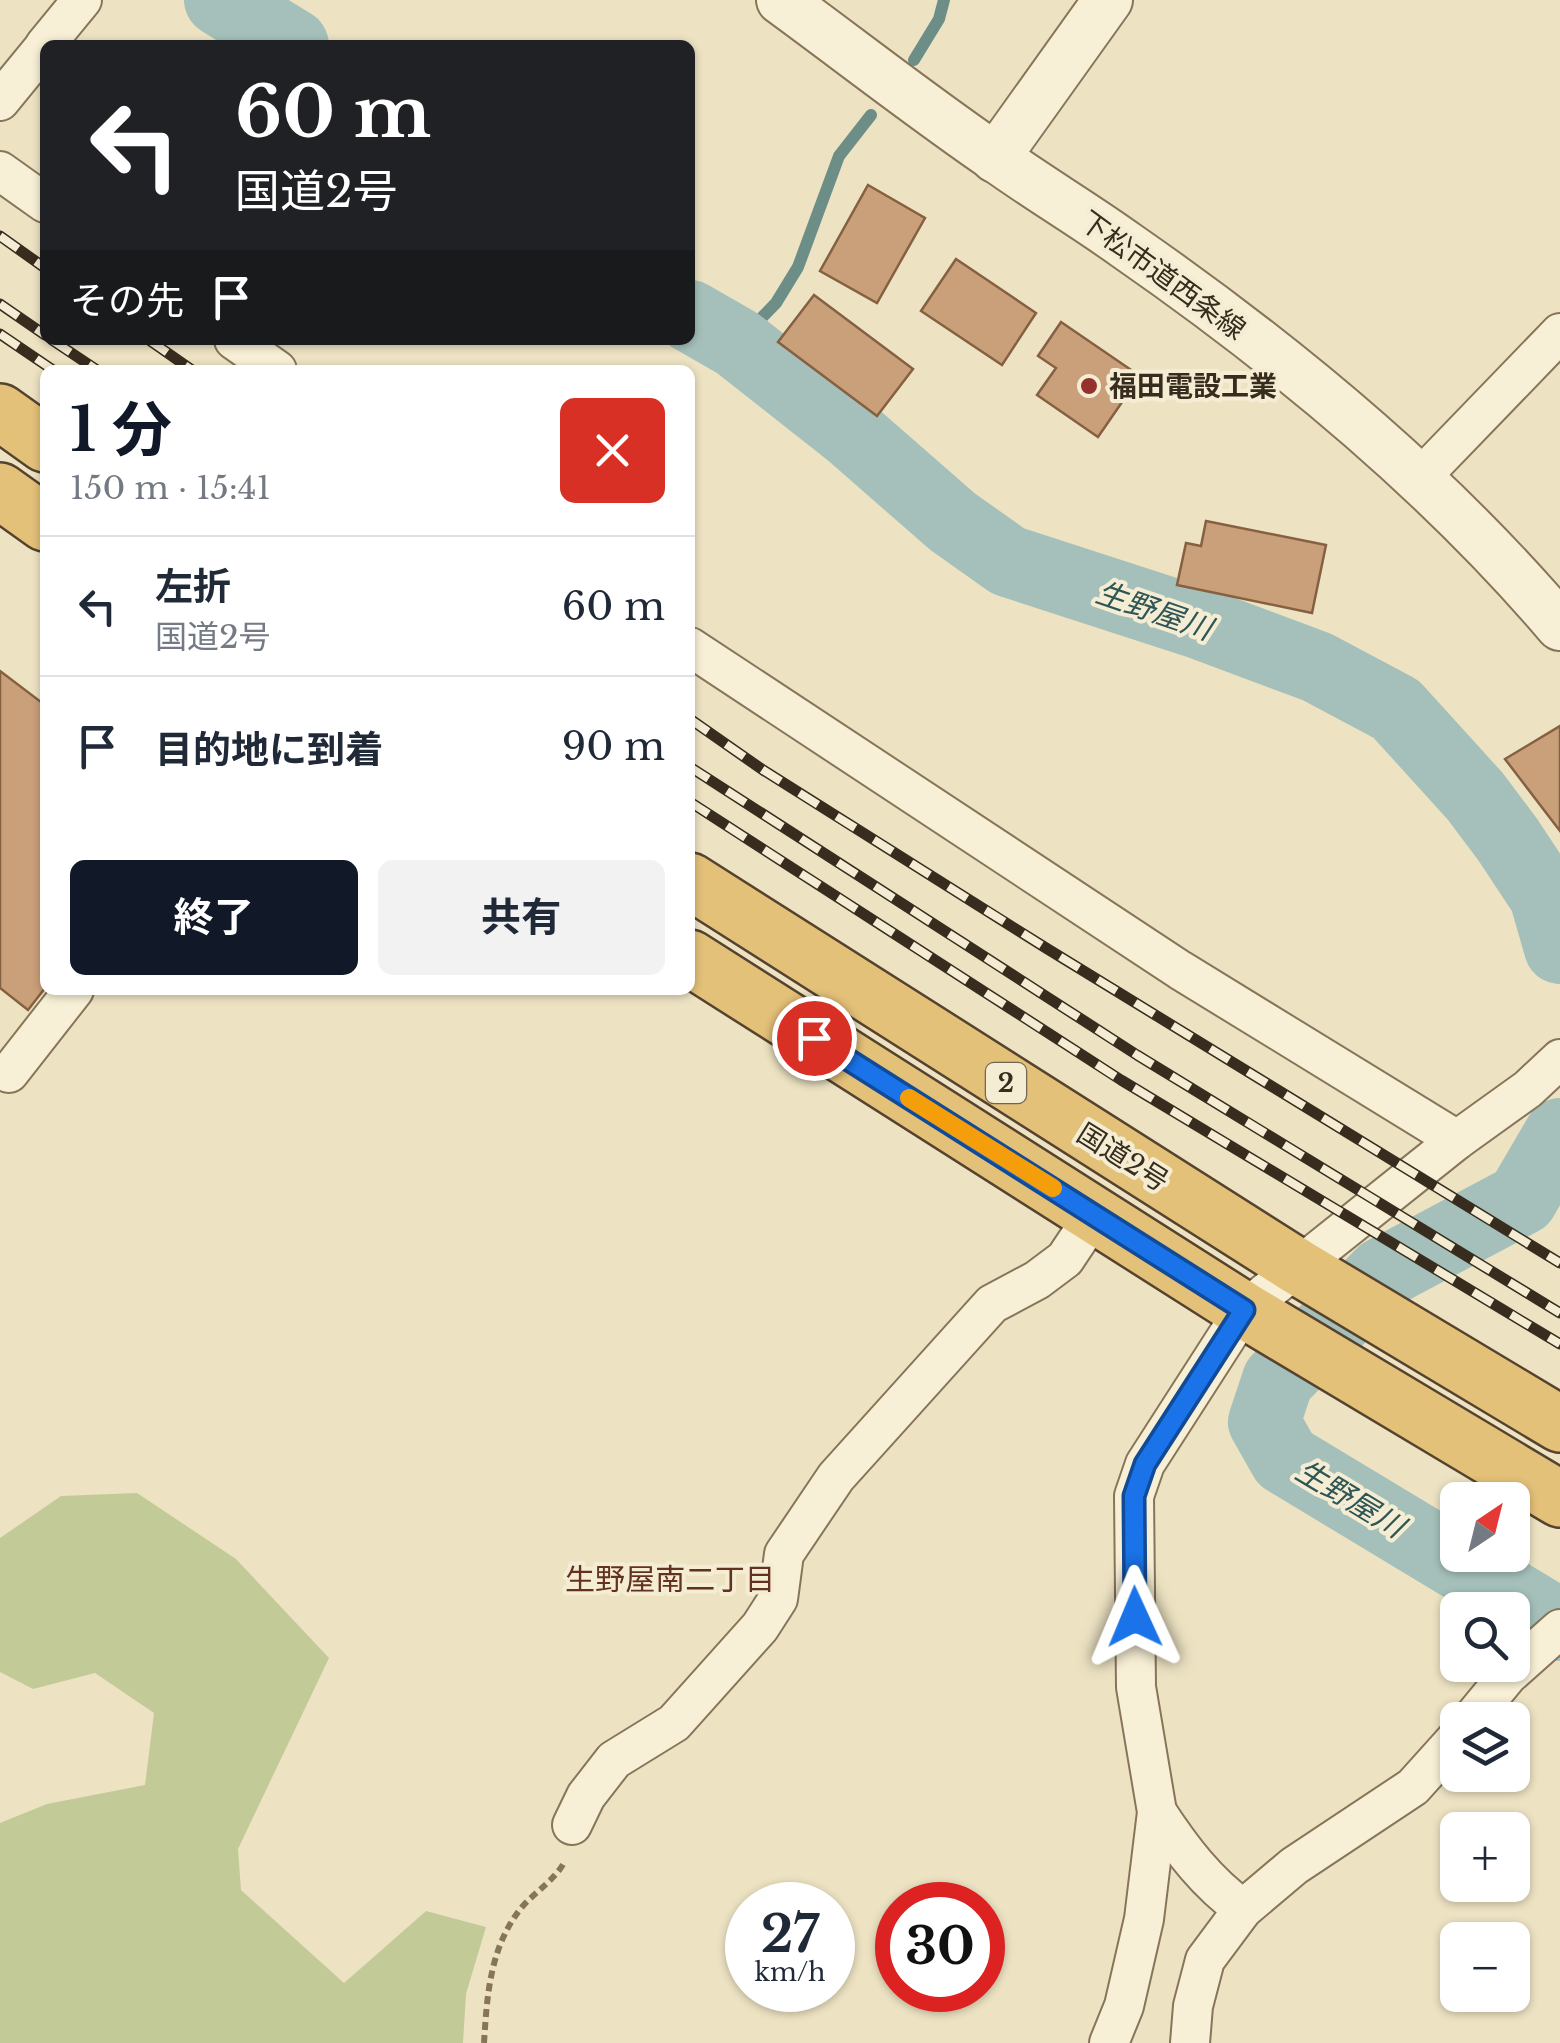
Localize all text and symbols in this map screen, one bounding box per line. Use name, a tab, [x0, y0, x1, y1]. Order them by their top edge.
text: 60 m	[235, 69, 431, 156]
icon: left	[70, 80, 200, 210]
text: 国道2号	[235, 163, 398, 219]
street label: 下松市道西条線	[1073, 204, 1252, 347]
icon: arrive	[204, 270, 259, 325]
text: その先	[70, 277, 184, 324]
place label: 福田電設工業	[1109, 369, 1277, 404]
marker: 福田電設工業	[1078, 375, 1100, 397]
text: 1 分	[70, 393, 172, 467]
button: close	[560, 398, 665, 503]
text: 150 m · 15:41	[70, 468, 271, 508]
text: 左折	[155, 563, 231, 610]
water label: 生野屋川	[1091, 574, 1220, 649]
icon: left	[70, 579, 125, 634]
text: 60 m	[562, 583, 665, 630]
text: 国道2号	[155, 617, 271, 657]
icon: arrive	[70, 719, 125, 774]
text: 90 m	[562, 723, 665, 770]
text: 目的地に到着	[155, 726, 383, 773]
button: 終了	[70, 860, 358, 975]
button: 共有	[378, 860, 665, 975]
pin	[772, 996, 857, 1081]
icon: arrive	[787, 1011, 842, 1066]
road number: 2	[986, 1063, 1026, 1103]
street label: 国道2号	[1071, 1116, 1175, 1199]
water label: 生野屋川	[1289, 1452, 1414, 1547]
north arrow	[1440, 1482, 1530, 1572]
map controls	[1440, 1482, 1530, 2012]
district label: 生野屋南二丁目	[565, 1561, 775, 1598]
position arrow	[1083, 1565, 1187, 1669]
button: search	[1440, 1592, 1530, 1682]
button: layers	[1440, 1702, 1530, 1792]
button: +	[1440, 1812, 1530, 1902]
speed limit sign: 30	[875, 1882, 1005, 2012]
text: 27	[761, 1903, 819, 1966]
button: −	[1440, 1922, 1530, 2012]
text: km/h	[755, 1957, 825, 1988]

